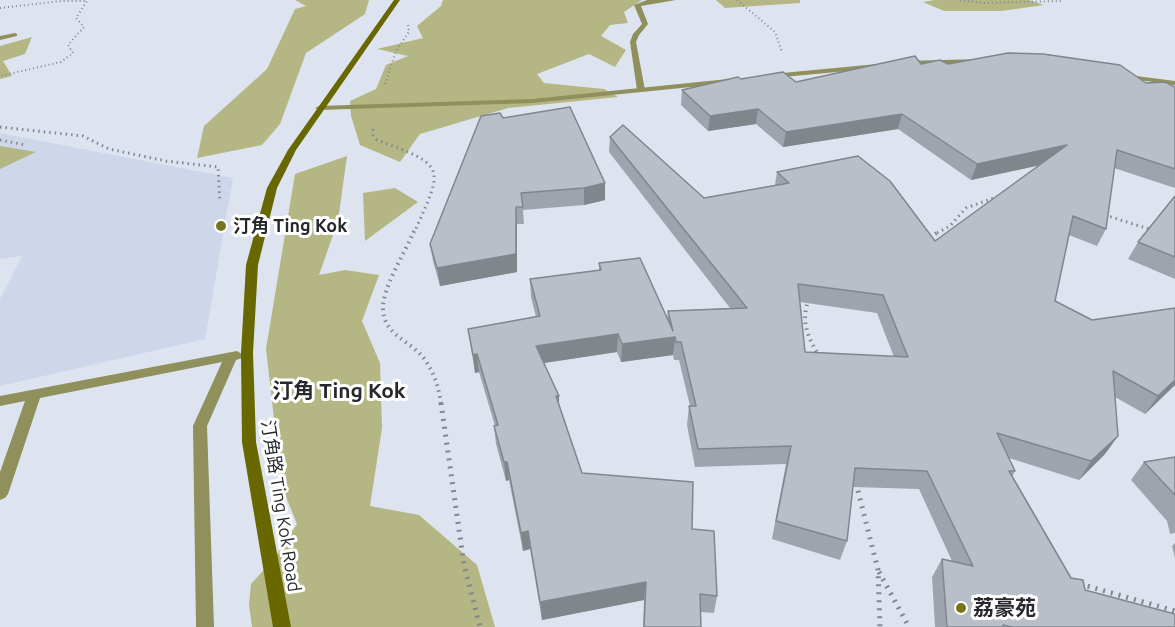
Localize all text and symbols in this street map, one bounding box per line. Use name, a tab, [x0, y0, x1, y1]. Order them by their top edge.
place label: 汀角 Ting Kok	[233, 215, 347, 237]
marker: 汀角 Ting Kok	[214, 219, 228, 233]
district label: 汀角 Ting Kok	[272, 378, 406, 404]
street label: 汀角路 Ting Kok Road	[257, 419, 305, 593]
place label: 荔豪苑	[973, 595, 1036, 621]
marker: 荔豪苑	[954, 601, 968, 615]

